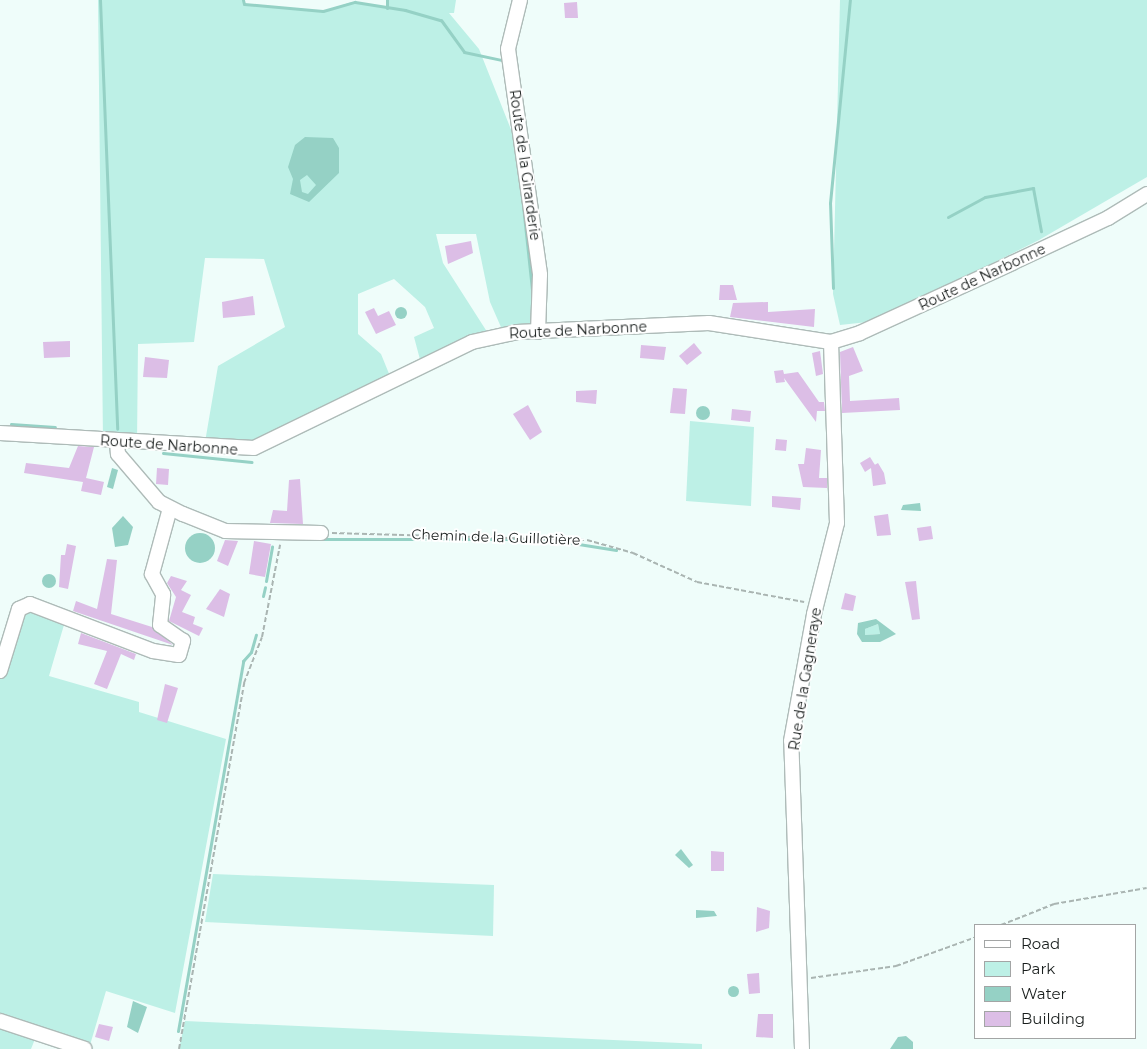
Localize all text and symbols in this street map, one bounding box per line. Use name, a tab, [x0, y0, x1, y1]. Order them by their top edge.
street label: Route de la Girarderie	[506, 88, 544, 242]
street label: Route de Narbonne	[916, 240, 1048, 314]
street label: Route de Narbonne	[509, 318, 647, 342]
street label: Route de Narbonne	[99, 432, 239, 458]
street label: Chemin de la Guillotière	[411, 526, 581, 548]
street label: Rue de la Gagneraye	[785, 606, 825, 752]
legend	[974, 924, 1137, 1039]
text: Road	[1021, 934, 1060, 953]
text: Park	[1021, 959, 1055, 978]
text: Water	[1021, 984, 1067, 1003]
text: Building	[1021, 1009, 1085, 1028]

